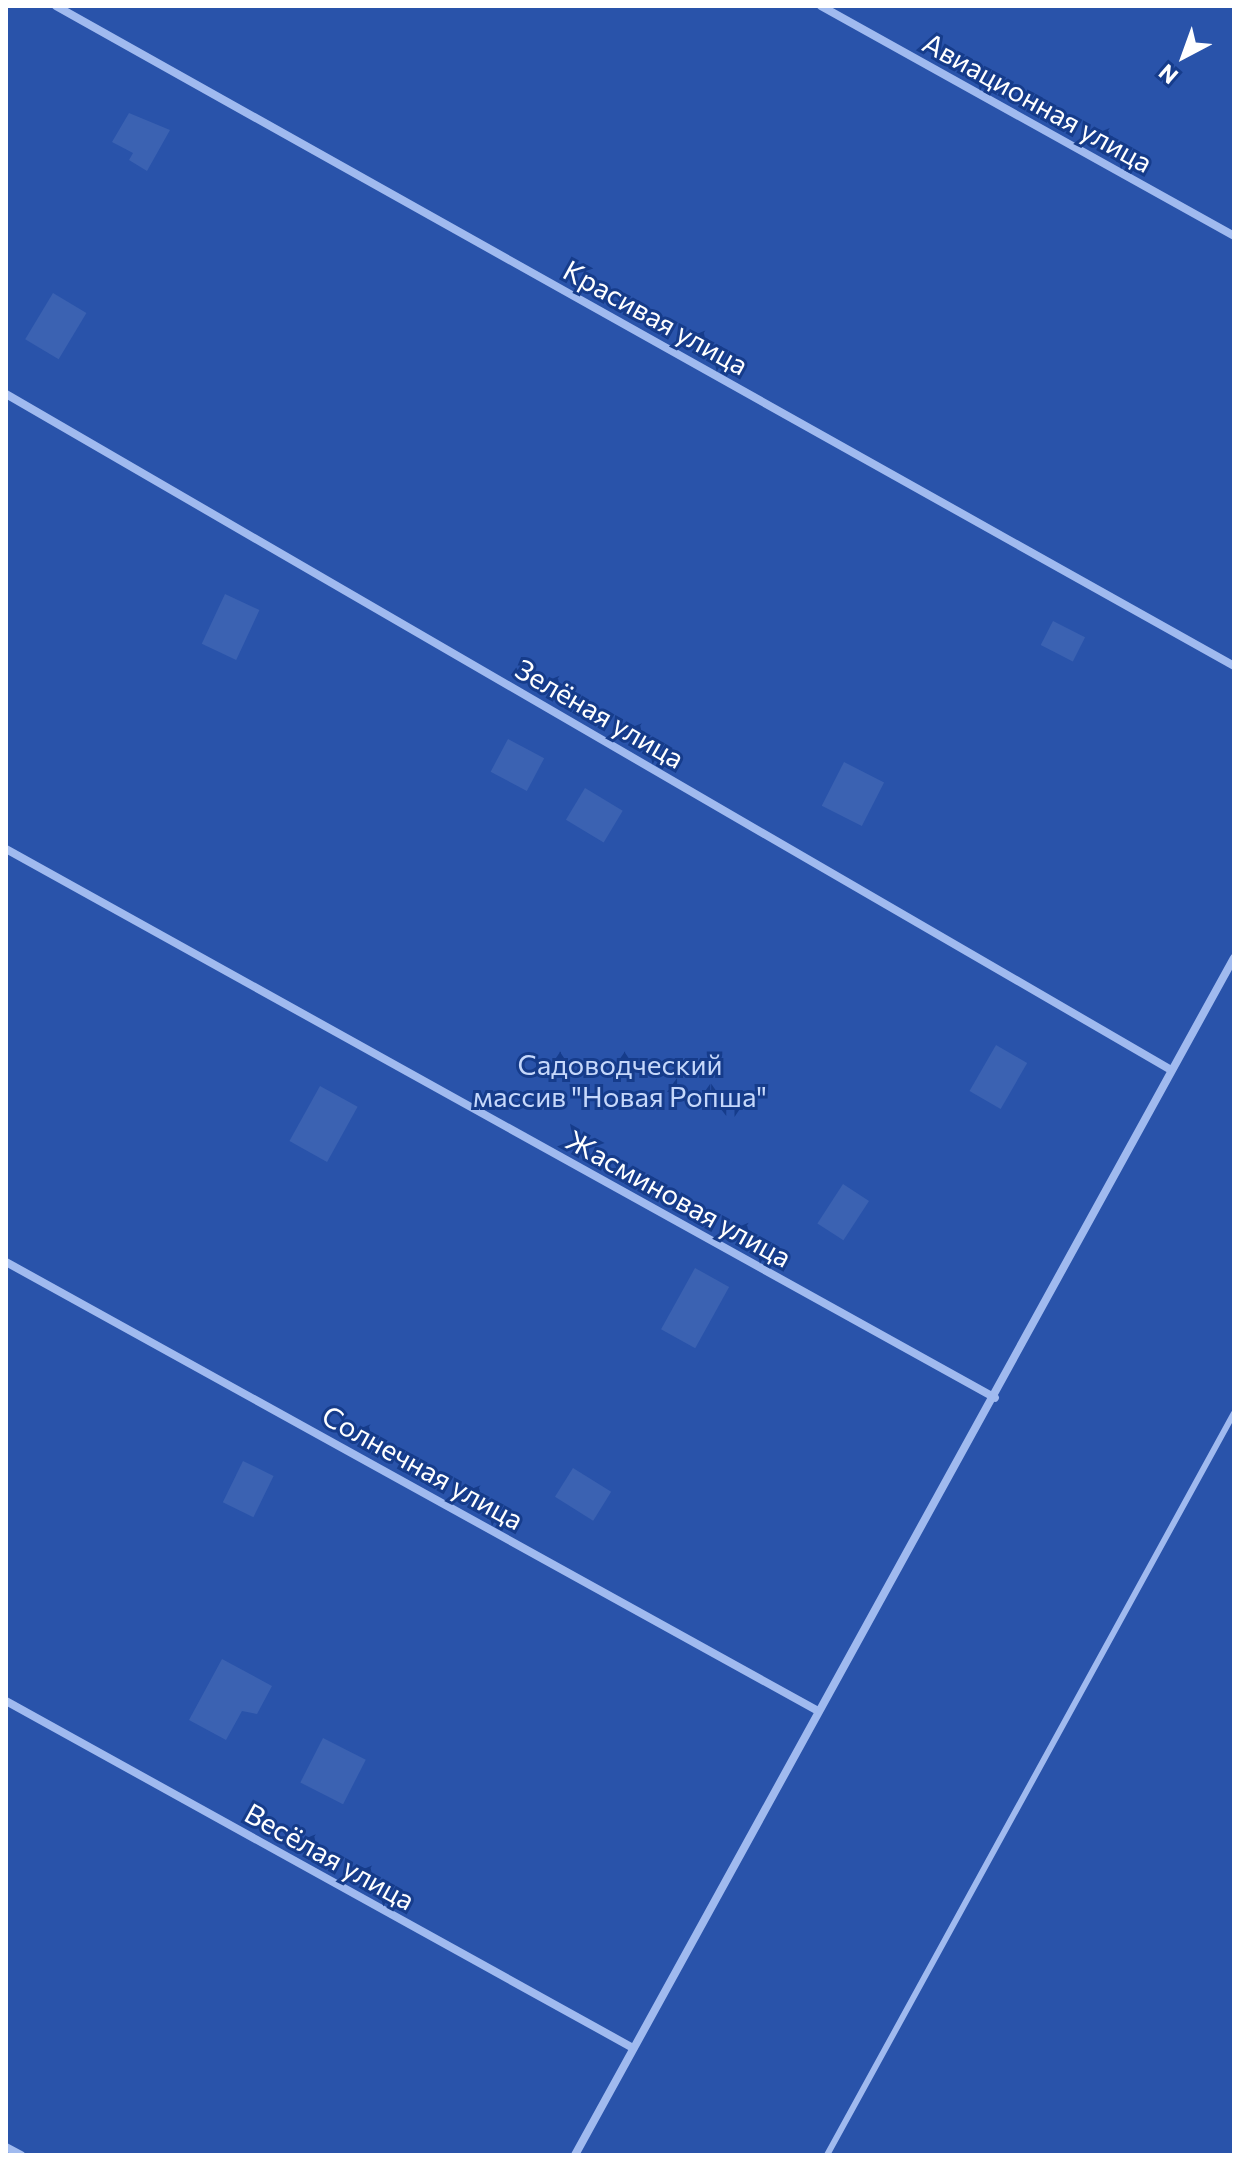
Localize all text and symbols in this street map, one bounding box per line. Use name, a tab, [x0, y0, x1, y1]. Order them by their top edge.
north arrow	[1144, 16, 1224, 96]
street label: Авиационная улица	[918, 25, 1158, 179]
text: N	[1153, 59, 1183, 90]
street label: Красивая улица	[558, 252, 754, 382]
street label: Зелёная улица	[510, 651, 690, 775]
park label: Садоводческий массив "Новая Ропша"	[473, 1047, 767, 1113]
street label: Жасминовая улица	[561, 1122, 797, 1274]
street label: Солнечная улица	[317, 1398, 529, 1536]
street label: Весёлая улица	[239, 1796, 421, 1916]

